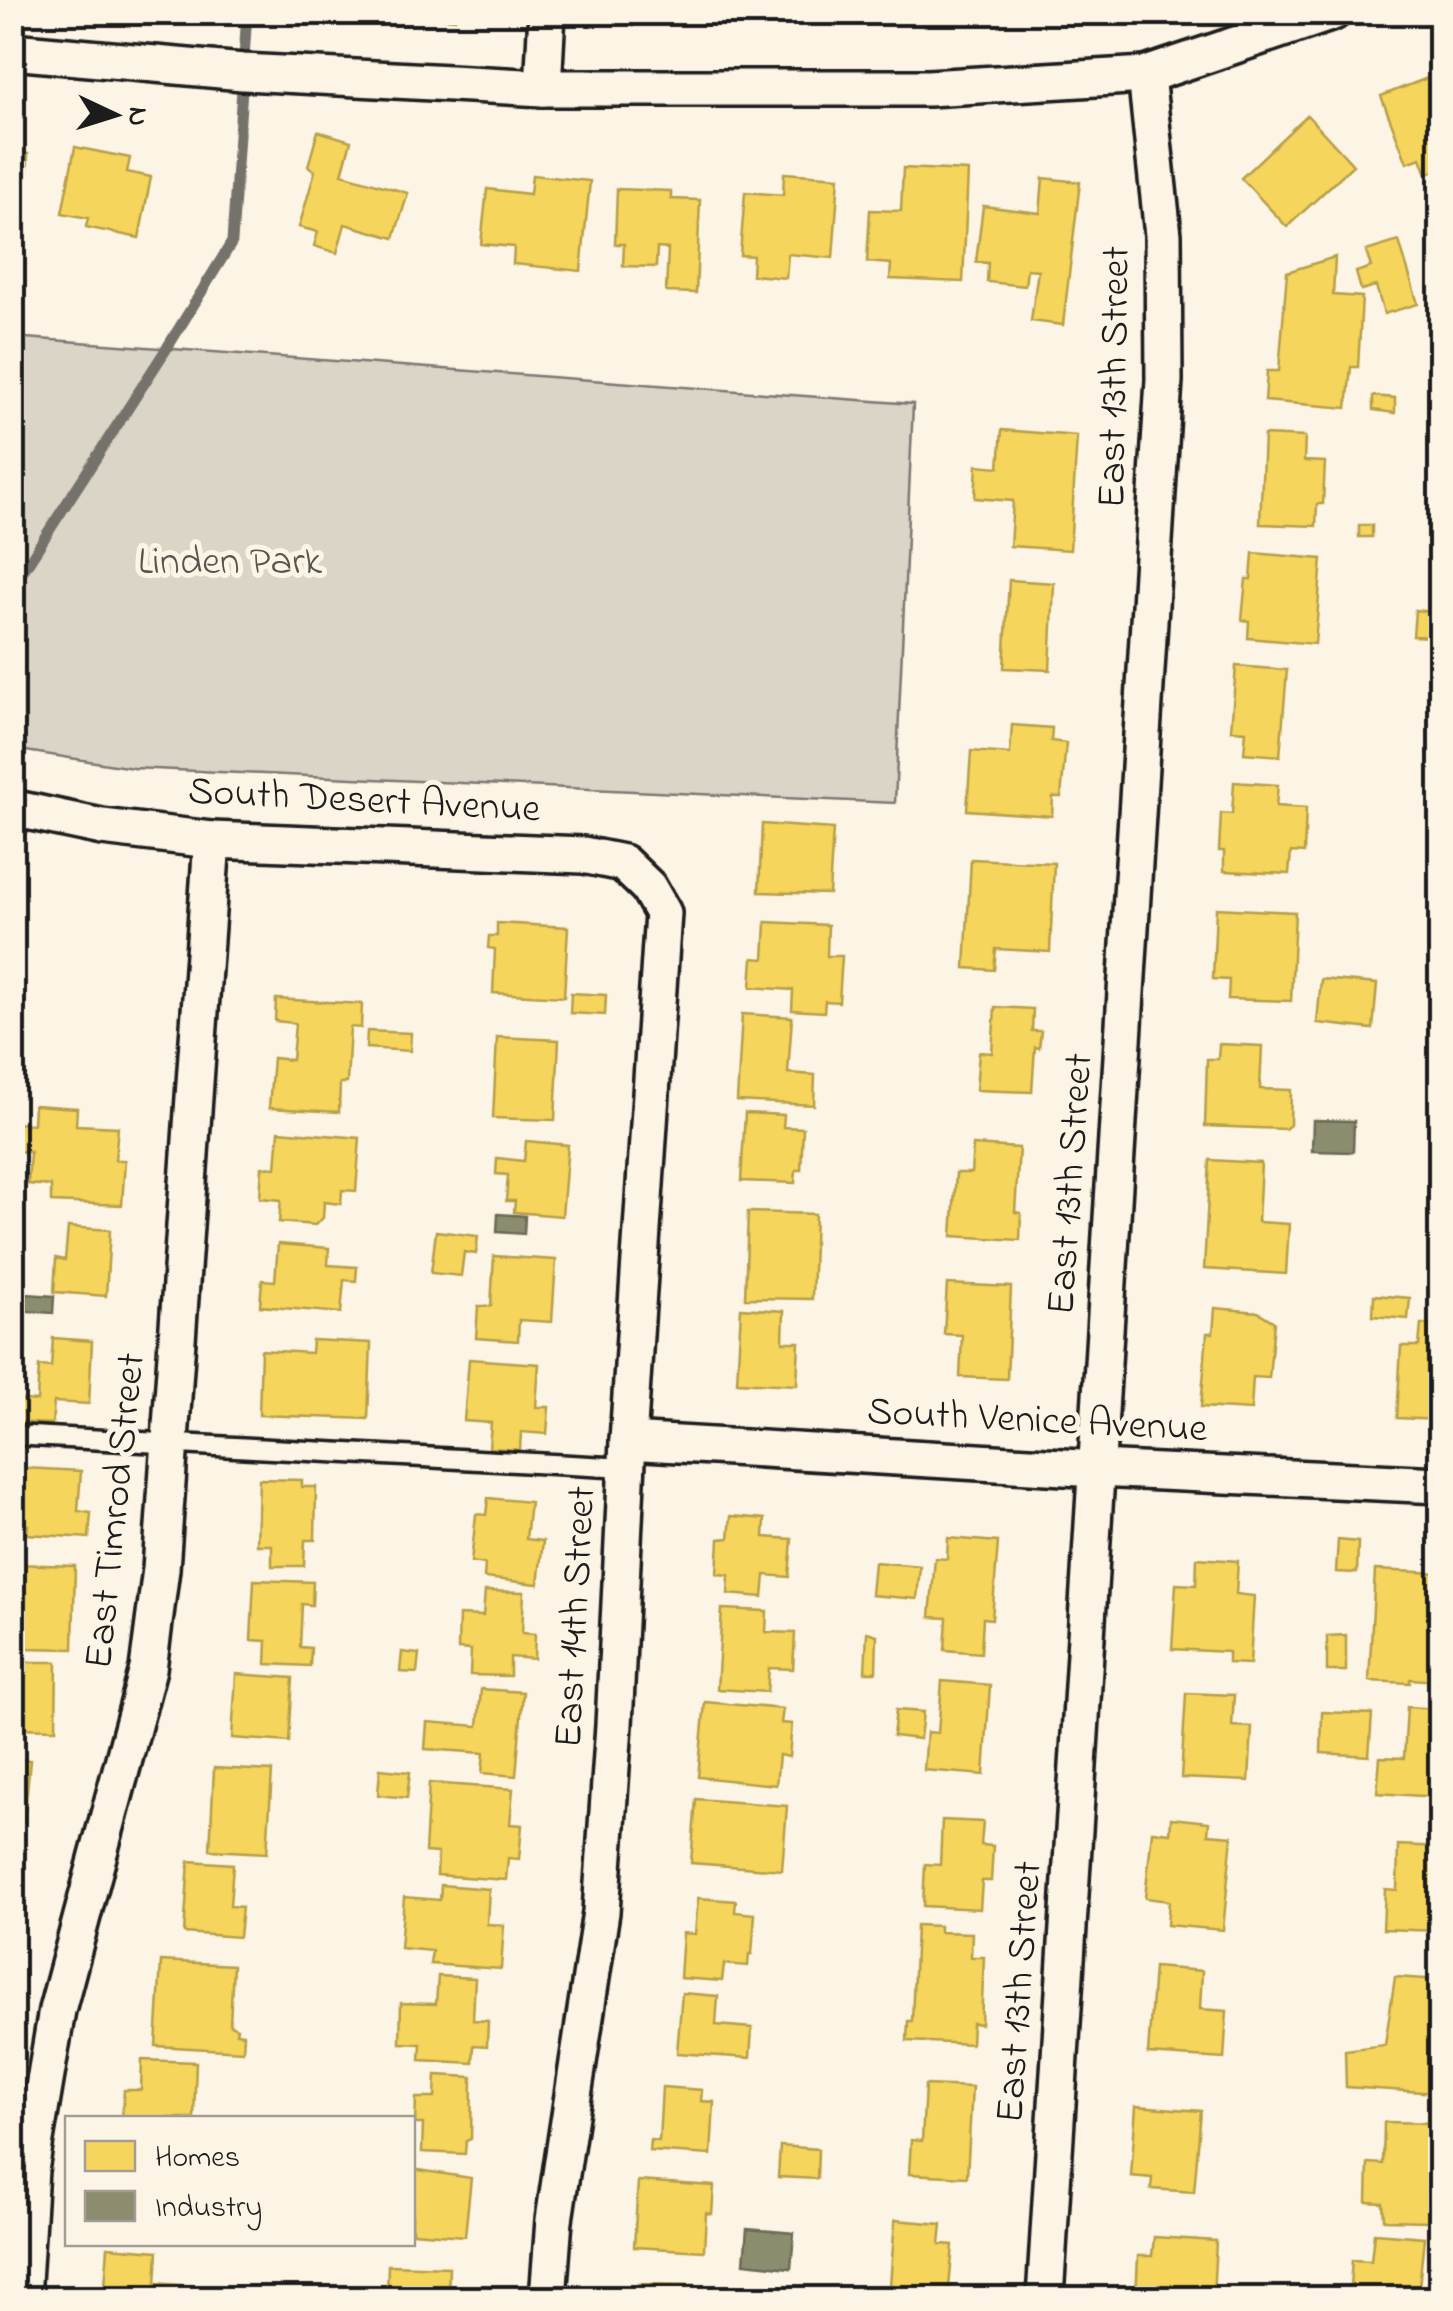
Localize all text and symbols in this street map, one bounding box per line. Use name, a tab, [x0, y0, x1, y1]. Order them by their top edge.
north arrow	[65, 65, 165, 165]
text: N	[115, 106, 158, 127]
street label: East 13th Street	[1084, 245, 1148, 509]
park label: Linden Park	[138, 534, 323, 593]
street label: South Desert Avenue	[186, 763, 542, 841]
street label: East 13th Street	[1033, 1051, 1111, 1317]
street label: East Timrod Street	[71, 1350, 163, 1672]
street label: South Venice Avenue	[865, 1384, 1209, 1460]
street label: East 14th Street	[541, 1485, 613, 1749]
street label: East 13th Street	[982, 1859, 1060, 2125]
legend	[65, 2116, 415, 2246]
text: Homes	[155, 2137, 240, 2181]
text: Industry	[155, 2187, 262, 2231]

